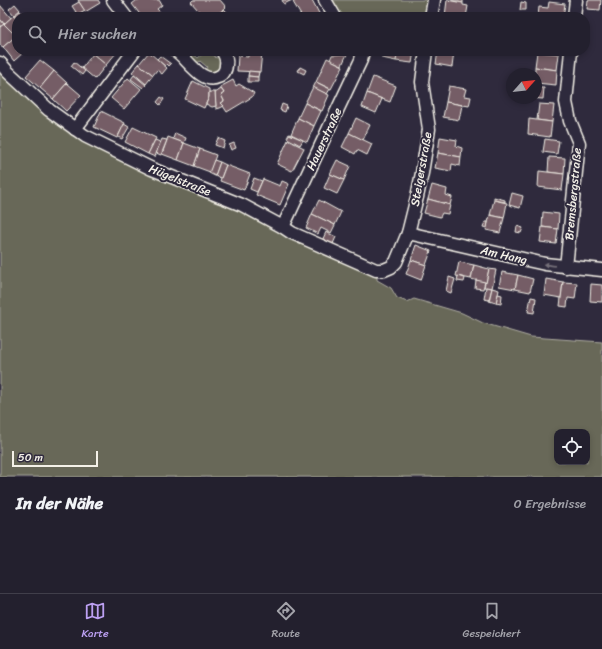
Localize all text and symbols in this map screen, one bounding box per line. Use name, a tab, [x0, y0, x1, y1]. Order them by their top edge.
search box	[12, 12, 590, 56]
text: Hier suchen	[58, 21, 137, 47]
icon: search	[26, 23, 48, 45]
north arrow	[506, 68, 542, 104]
street label: Hauerstraße	[300, 104, 348, 174]
street label: Steigerstraße	[404, 130, 438, 208]
street label: Bremsbergstraße	[558, 147, 588, 241]
street label: Hügelstraße	[145, 157, 215, 203]
street label: Am Hang	[478, 239, 530, 271]
one-way arrow	[543, 262, 555, 268]
map controls	[554, 429, 590, 465]
button: locate	[554, 429, 590, 465]
text: 50 m	[18, 448, 43, 467]
scale bar	[12, 449, 98, 468]
text: In der Nähe	[16, 488, 103, 518]
text: 0 Ergebnisse	[513, 492, 586, 515]
tab: Karte	[81, 600, 109, 643]
tab: Route	[271, 600, 300, 643]
tab: Gespeichert	[463, 600, 521, 643]

